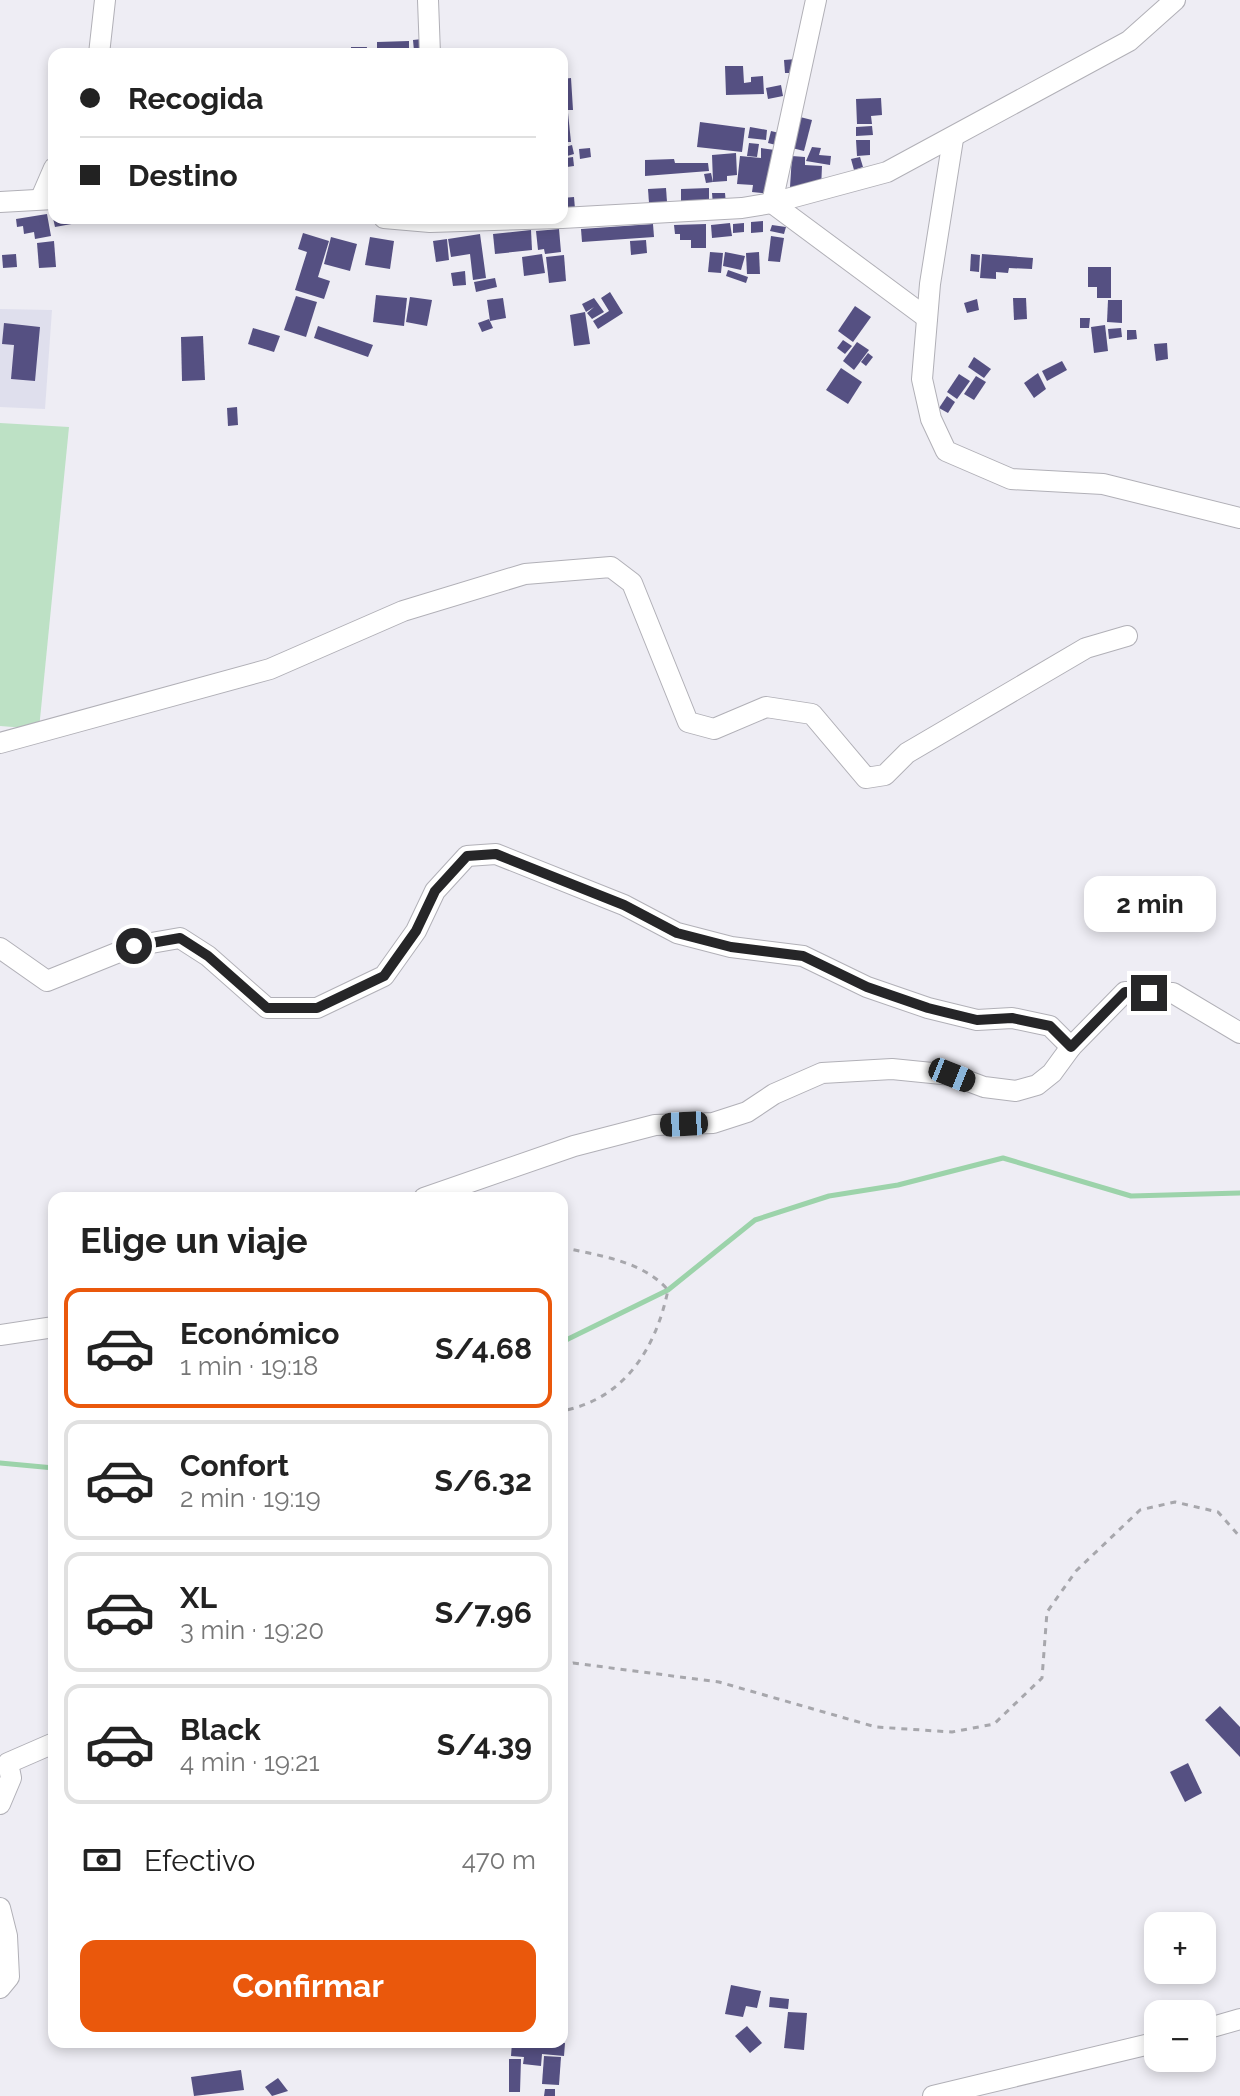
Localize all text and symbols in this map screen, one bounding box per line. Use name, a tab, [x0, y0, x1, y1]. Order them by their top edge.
text: Recogida	[128, 81, 264, 116]
text: Destino	[128, 158, 238, 193]
callout: 2 min	[1083, 877, 1215, 933]
text: 2 min	[1116, 889, 1184, 919]
route start	[116, 928, 152, 964]
route end	[1131, 975, 1167, 1011]
car	[925, 1055, 979, 1095]
car	[659, 1111, 709, 1137]
text: Elige un viaje	[80, 1219, 308, 1261]
icon: car	[84, 1312, 156, 1384]
text: Económico	[180, 1316, 340, 1351]
text: S/4.68	[435, 1331, 532, 1366]
text: 1 min · 19:18	[180, 1351, 318, 1381]
icon: car	[84, 1444, 156, 1516]
text: Confort	[180, 1448, 289, 1483]
text: S/6.32	[435, 1463, 532, 1498]
text: 2 min · 19:19	[180, 1483, 321, 1513]
icon: car	[84, 1576, 156, 1648]
text: XL	[180, 1580, 217, 1615]
text: S/7.96	[435, 1595, 532, 1630]
text: 3 min · 19:20	[180, 1615, 324, 1645]
icon: car	[84, 1708, 156, 1780]
text: Black	[180, 1712, 261, 1747]
text: S/4.39	[437, 1727, 532, 1762]
text: 4 min · 19:21	[180, 1747, 320, 1777]
icon: cash	[80, 1838, 124, 1882]
text: Efectivo	[144, 1843, 255, 1878]
text: 470 m	[462, 1845, 536, 1875]
map controls	[1144, 1912, 1216, 2072]
button: +	[1144, 1912, 1216, 1984]
button: Confirmar	[80, 1940, 536, 2032]
button: −	[1144, 2000, 1216, 2072]

